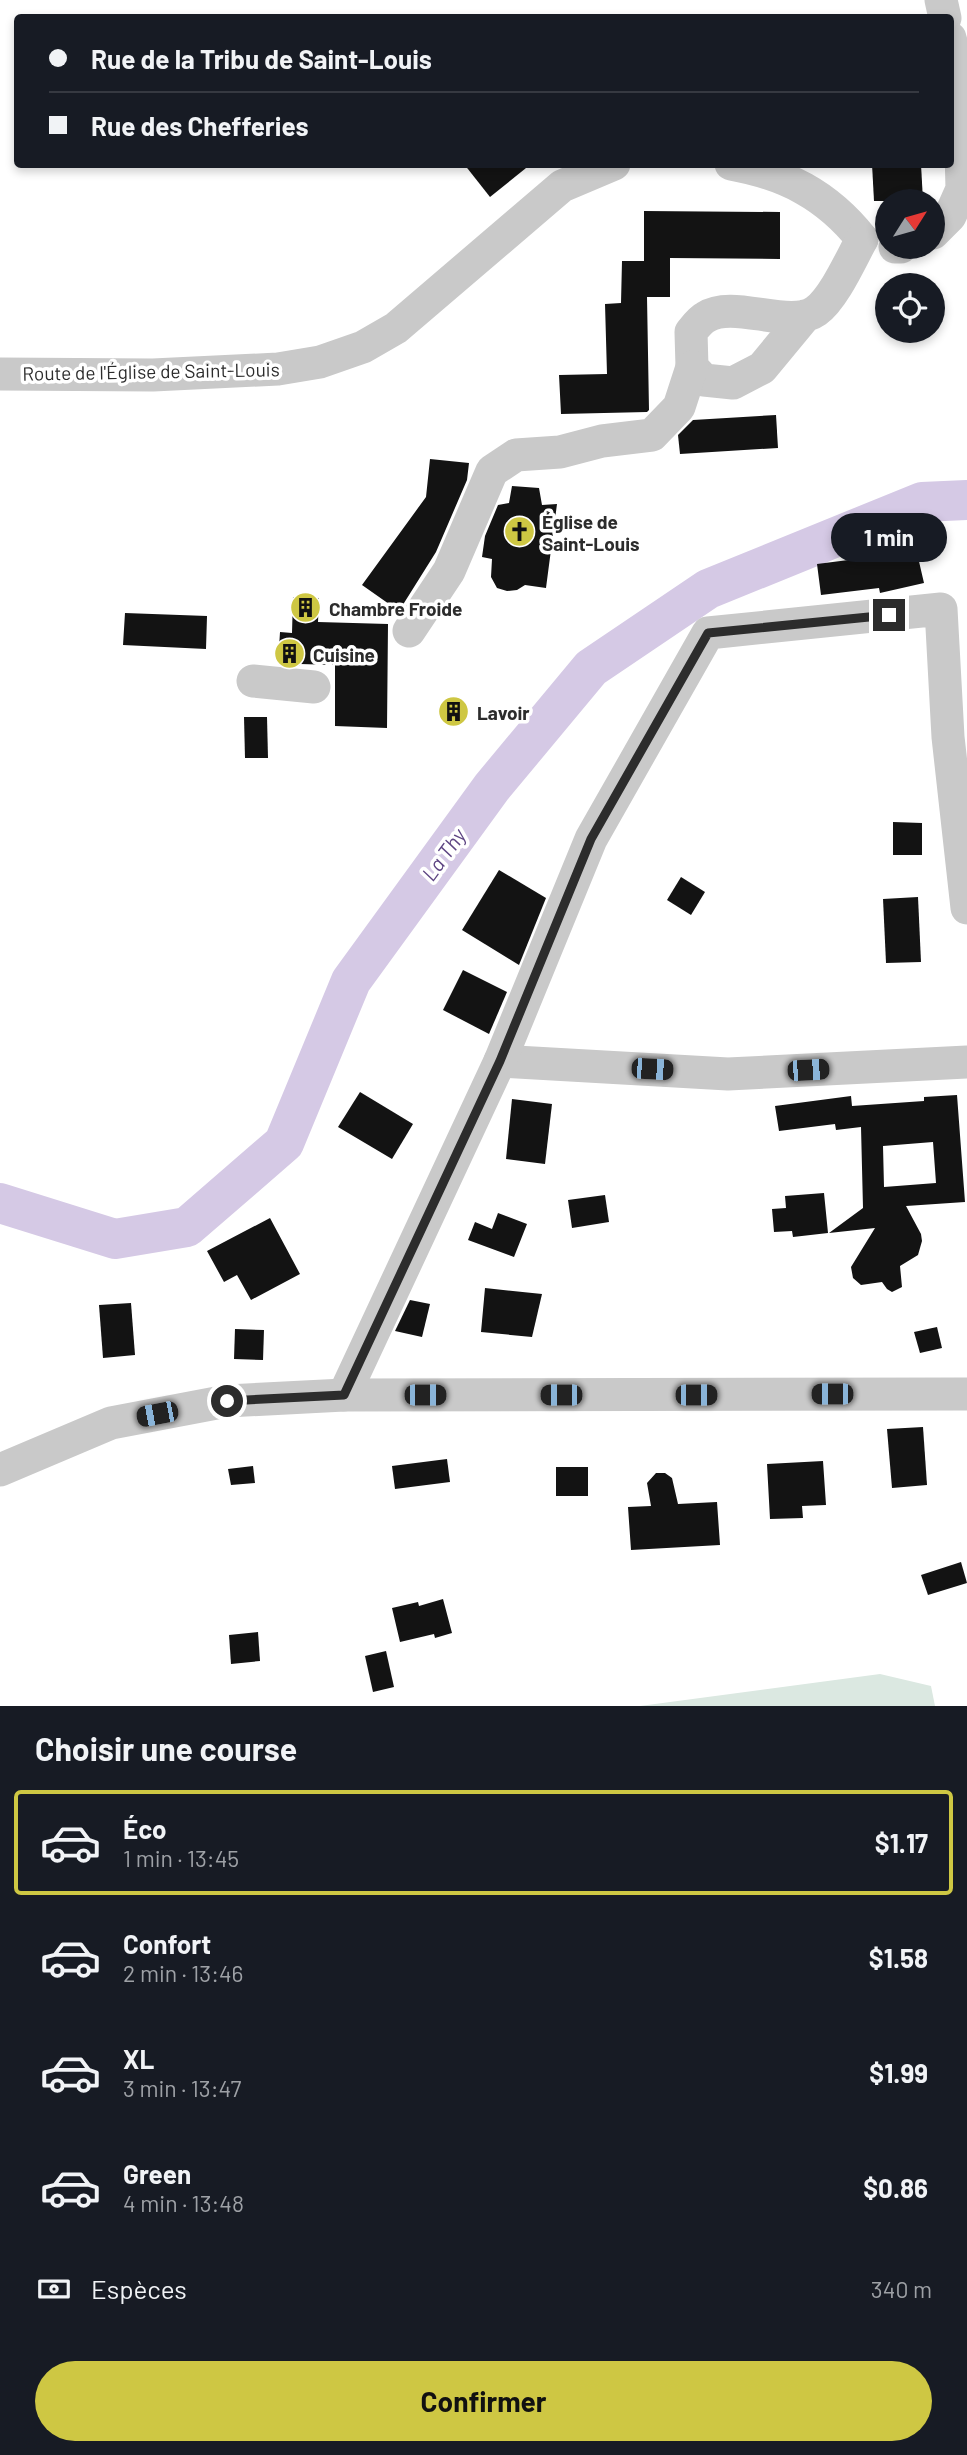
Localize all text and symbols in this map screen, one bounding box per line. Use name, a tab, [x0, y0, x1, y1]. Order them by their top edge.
text: Rue de la Tribu de Saint-Louis	[91, 43, 432, 74]
text: Rue des Chefferies	[91, 110, 309, 141]
north arrow	[875, 189, 945, 259]
map controls	[875, 189, 945, 343]
button: locate	[875, 273, 945, 343]
street label: Route de l'Église de Saint-Louis	[22, 357, 280, 385]
place label: Église de Saint-Louis	[542, 510, 640, 555]
callout: 1 min	[831, 514, 947, 562]
church icon: Église de Saint-Louis	[502, 515, 536, 549]
text: 1 min	[864, 523, 914, 551]
building icon: Chambre Froide	[289, 591, 323, 625]
place label: Chambre Froide	[329, 597, 462, 620]
route end	[873, 599, 905, 631]
building icon: Cuisine	[273, 637, 307, 671]
place label: Cuisine	[313, 643, 375, 666]
building icon: Lavoir	[437, 695, 471, 729]
place label: Lavoir	[477, 701, 530, 724]
water label: La Thy	[416, 822, 471, 885]
car	[631, 1057, 674, 1081]
car	[787, 1058, 830, 1082]
car	[812, 1384, 854, 1405]
route start	[211, 1385, 243, 1417]
car	[405, 1385, 447, 1406]
car	[541, 1385, 583, 1406]
car	[676, 1385, 718, 1406]
car	[135, 1400, 180, 1428]
text: Choisir une course	[35, 1729, 297, 1767]
icon: car	[39, 1811, 102, 1874]
text: Éco	[123, 1813, 166, 1844]
text: $1.17	[875, 1827, 928, 1858]
text: 1 min · 13:45	[123, 1844, 239, 1872]
icon: car	[39, 1926, 102, 1989]
text: Confort	[123, 1928, 211, 1959]
text: $1.58	[869, 1942, 928, 1973]
text: 2 min · 13:46	[123, 1959, 243, 1987]
icon: car	[39, 2041, 102, 2104]
text: XL	[123, 2043, 154, 2074]
text: $1.99	[869, 2057, 928, 2088]
text: 3 min · 13:47	[123, 2074, 241, 2102]
icon: car	[39, 2156, 102, 2219]
text: Green	[123, 2158, 191, 2189]
text: $0.86	[863, 2172, 928, 2203]
text: 4 min · 13:48	[123, 2189, 244, 2217]
icon: cash	[35, 2270, 73, 2308]
text: Espèces	[91, 2273, 187, 2304]
text: 340 m	[871, 2275, 932, 2303]
button: Confirmer	[35, 2361, 932, 2441]

